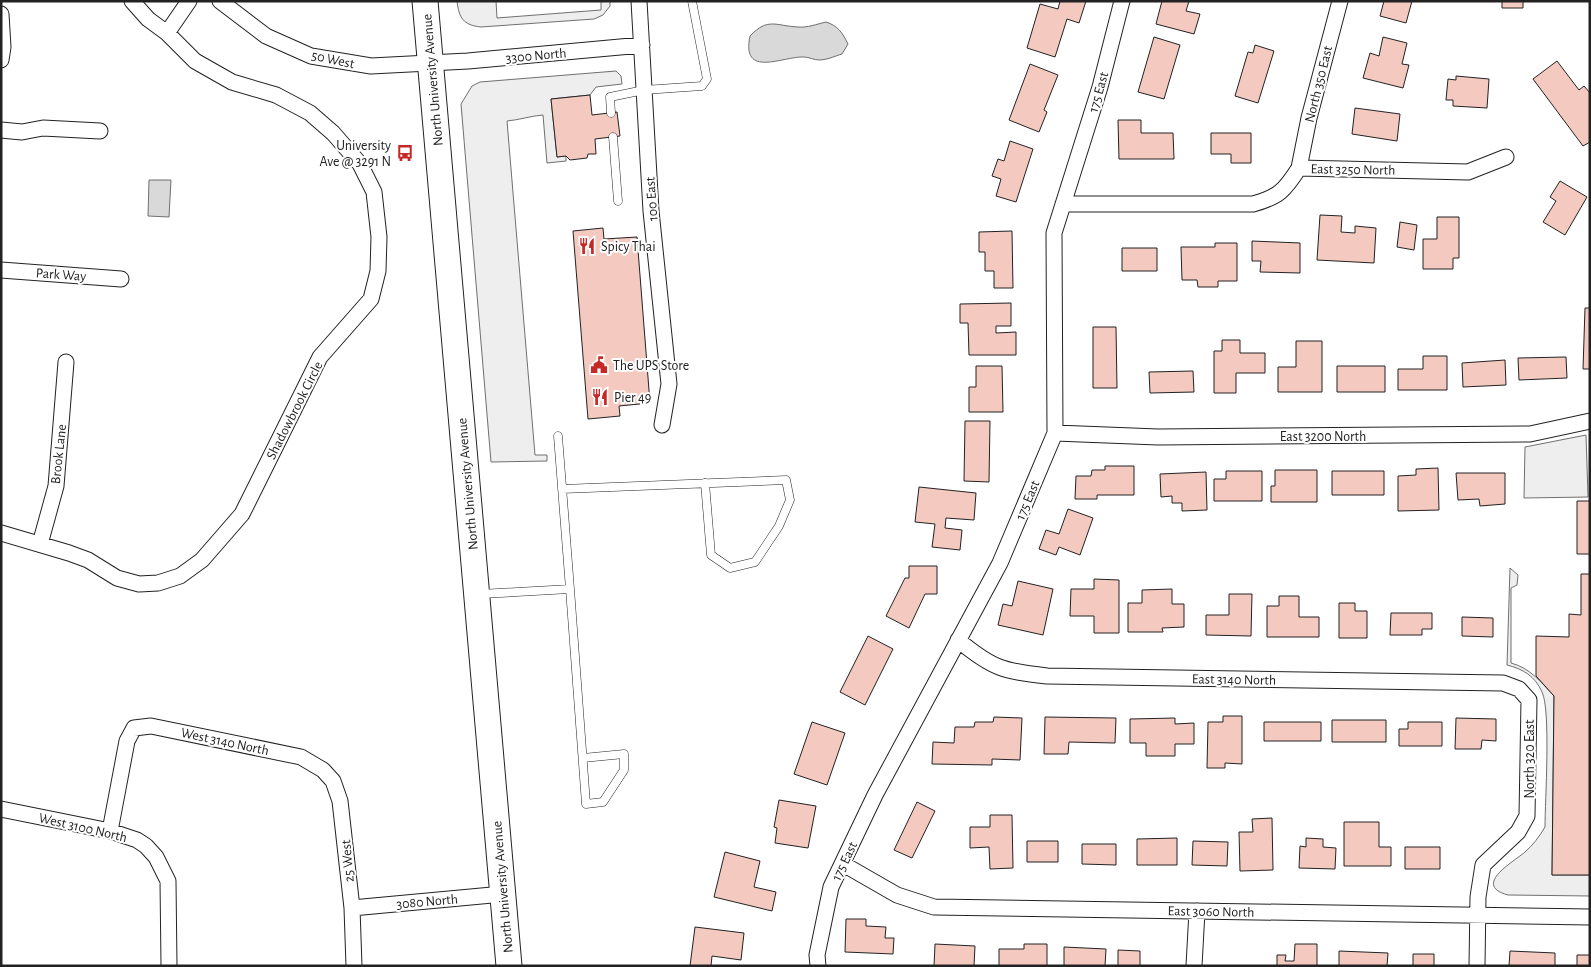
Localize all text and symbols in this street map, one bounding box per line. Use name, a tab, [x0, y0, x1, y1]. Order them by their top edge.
street label: North University Avenue	[420, 13, 446, 147]
street label: North 350 East	[1303, 44, 1335, 124]
street label: 3300 North	[505, 46, 567, 66]
street label: 50 West	[310, 49, 356, 71]
street label: 175 East	[1087, 70, 1112, 114]
place label: University Ave @ 3291 N	[319, 139, 391, 169]
bus stop icon: University Ave @ 3291 N	[395, 143, 415, 163]
street label: East 3250 North	[1310, 162, 1396, 178]
street label: 100 East	[643, 176, 661, 222]
restaurant icon: Spicy Thai	[577, 236, 597, 256]
place label: Spicy Thai	[601, 240, 656, 254]
street label: Park Way	[35, 266, 87, 284]
public building icon: The UPS Store	[589, 355, 609, 375]
street label: Shadowbrook Circle	[264, 359, 326, 462]
place label: The UPS Store	[613, 359, 689, 373]
restaurant icon: Pier 49	[590, 387, 610, 407]
place label: Pier 49	[614, 391, 651, 405]
street label: North University Avenue	[455, 417, 481, 551]
street label: Brook Lane	[49, 423, 69, 485]
street label: East 3200 North	[1280, 430, 1366, 444]
street label: 175 East	[1013, 478, 1043, 522]
street label: East 3140 North	[1192, 672, 1276, 688]
street label: North 320 East	[1523, 719, 1537, 799]
street label: West 3140 North	[180, 726, 270, 758]
street label: West 3100 North	[37, 811, 128, 845]
street label: North University Avenue	[490, 820, 516, 954]
street label: 25 West	[339, 839, 357, 883]
street label: 175 East	[830, 839, 860, 883]
street label: 3080 North	[396, 892, 458, 912]
street label: East 3060 North	[1168, 904, 1254, 920]

